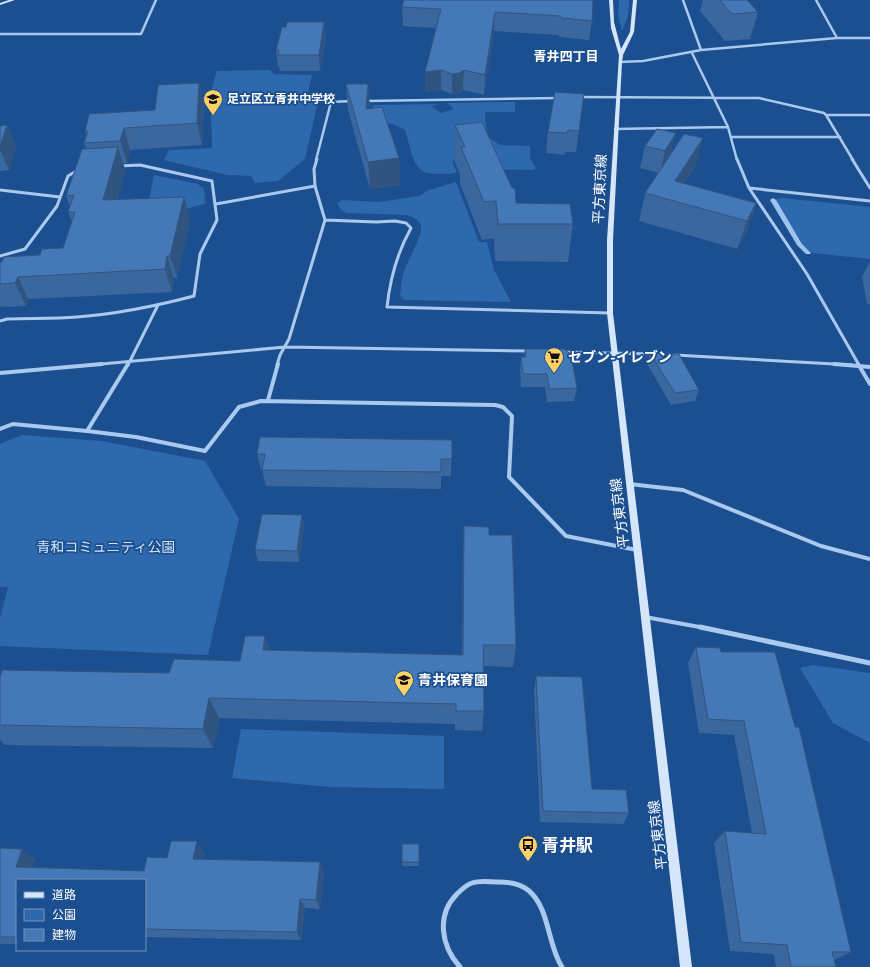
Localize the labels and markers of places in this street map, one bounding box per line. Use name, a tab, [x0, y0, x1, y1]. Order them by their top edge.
school or university icon: 足立区立青井中学校	[202, 88, 224, 116]
place label: 足立区立青井中学校	[227, 92, 335, 106]
supermarket icon: セブン-イレブン	[543, 346, 565, 374]
place label: セブン-イレブン	[568, 349, 672, 366]
school or university icon: 青井保育園	[393, 669, 415, 697]
place label: 青井保育園	[418, 672, 488, 689]
bus stop icon: 青井駅	[517, 834, 539, 862]
place label: 青井駅	[542, 835, 593, 856]

